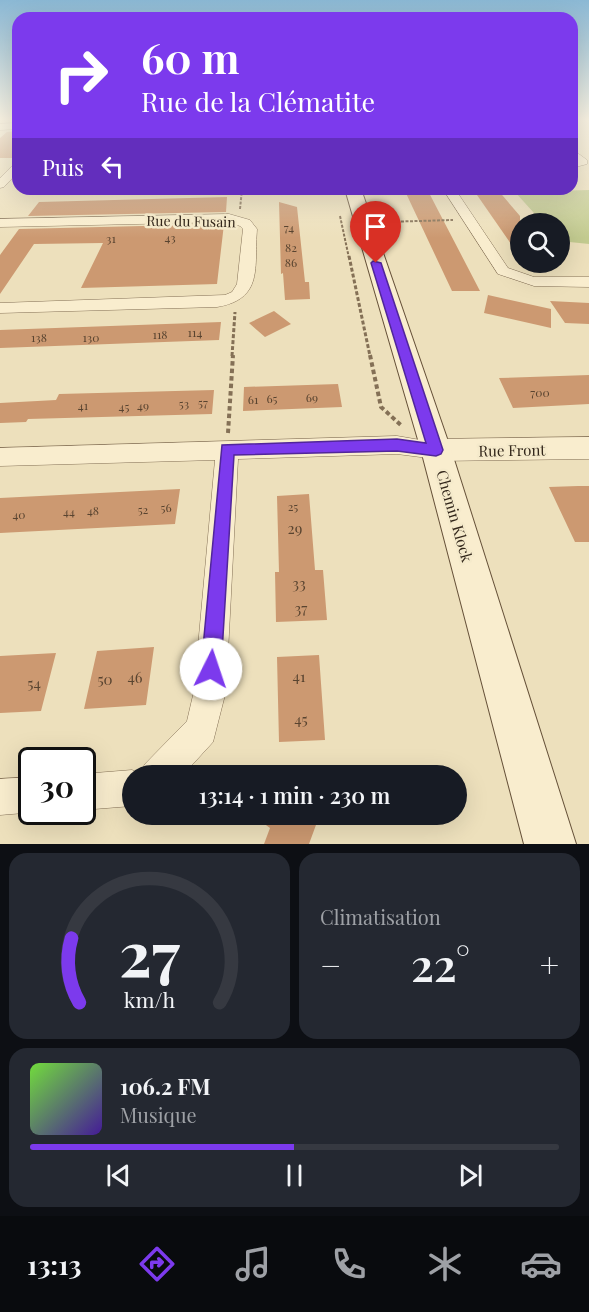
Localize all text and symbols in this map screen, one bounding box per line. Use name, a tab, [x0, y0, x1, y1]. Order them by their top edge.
text: 60 m	[141, 29, 239, 85]
icon: right	[42, 36, 120, 114]
text: Rue de la Clématite	[141, 83, 375, 119]
icon: left	[96, 150, 129, 183]
text: Puis	[42, 152, 84, 182]
pin	[350, 201, 401, 263]
icon: arrive	[359, 210, 392, 243]
street label: Rue du Fusain	[146, 211, 236, 231]
map controls	[510, 213, 570, 273]
button: search	[510, 213, 570, 273]
house number: 74	[284, 219, 294, 235]
house number: 43	[164, 229, 176, 245]
house number: 31	[106, 230, 116, 246]
house number: 82	[285, 239, 297, 255]
house number: 86	[285, 254, 297, 270]
house number: 114	[188, 324, 202, 340]
house number: 118	[152, 326, 168, 342]
house number: 138	[31, 329, 47, 345]
house number: 130	[83, 329, 99, 345]
house number: 700	[530, 384, 550, 400]
house number: 69	[306, 389, 318, 405]
house number: 65	[266, 390, 278, 406]
house number: 61	[248, 391, 259, 407]
house number: 57	[198, 394, 208, 410]
house number: 53	[179, 395, 189, 411]
house number: 41	[78, 397, 89, 413]
house number: 49	[137, 397, 149, 413]
house number: 45	[119, 398, 129, 414]
street label: Rue Front	[478, 439, 546, 461]
street label: Chemin Klock	[432, 468, 478, 565]
house number: 25	[288, 498, 298, 514]
house number: 56	[160, 499, 172, 515]
house number: 52	[138, 501, 149, 517]
house number: 48	[87, 502, 99, 518]
house number: 44	[63, 503, 75, 519]
house number: 40	[12, 506, 26, 522]
house number: 29	[288, 518, 302, 538]
house number: 33	[292, 573, 306, 593]
house number: 37	[295, 598, 307, 618]
position arrow	[179, 637, 243, 701]
house number: 41	[293, 666, 306, 686]
house number: 46	[127, 667, 143, 687]
house number: 50	[97, 669, 113, 689]
house number: 54	[27, 673, 41, 693]
house number: 45	[294, 709, 308, 729]
speed limit sign: 30	[18, 747, 96, 825]
text: 13:14 · 1 min · 230 m	[199, 780, 390, 810]
text: Climatisation	[320, 903, 441, 930]
text: 27	[119, 909, 181, 993]
text: 22°	[411, 933, 470, 993]
text: −	[320, 942, 341, 986]
text: +	[540, 942, 559, 986]
text: km/h	[124, 985, 176, 1013]
text: 106.2 FM	[120, 1071, 211, 1101]
text: Musique	[120, 1101, 197, 1128]
icon: previous	[102, 1159, 135, 1192]
icon: pause	[278, 1159, 311, 1192]
icon: next	[454, 1159, 487, 1192]
icon: directions	[136, 1243, 178, 1285]
icon: music	[232, 1243, 274, 1285]
icon: phone	[328, 1243, 370, 1285]
icon: climate	[424, 1243, 466, 1285]
icon: car	[520, 1243, 562, 1285]
text: 13:13	[27, 1246, 82, 1282]

